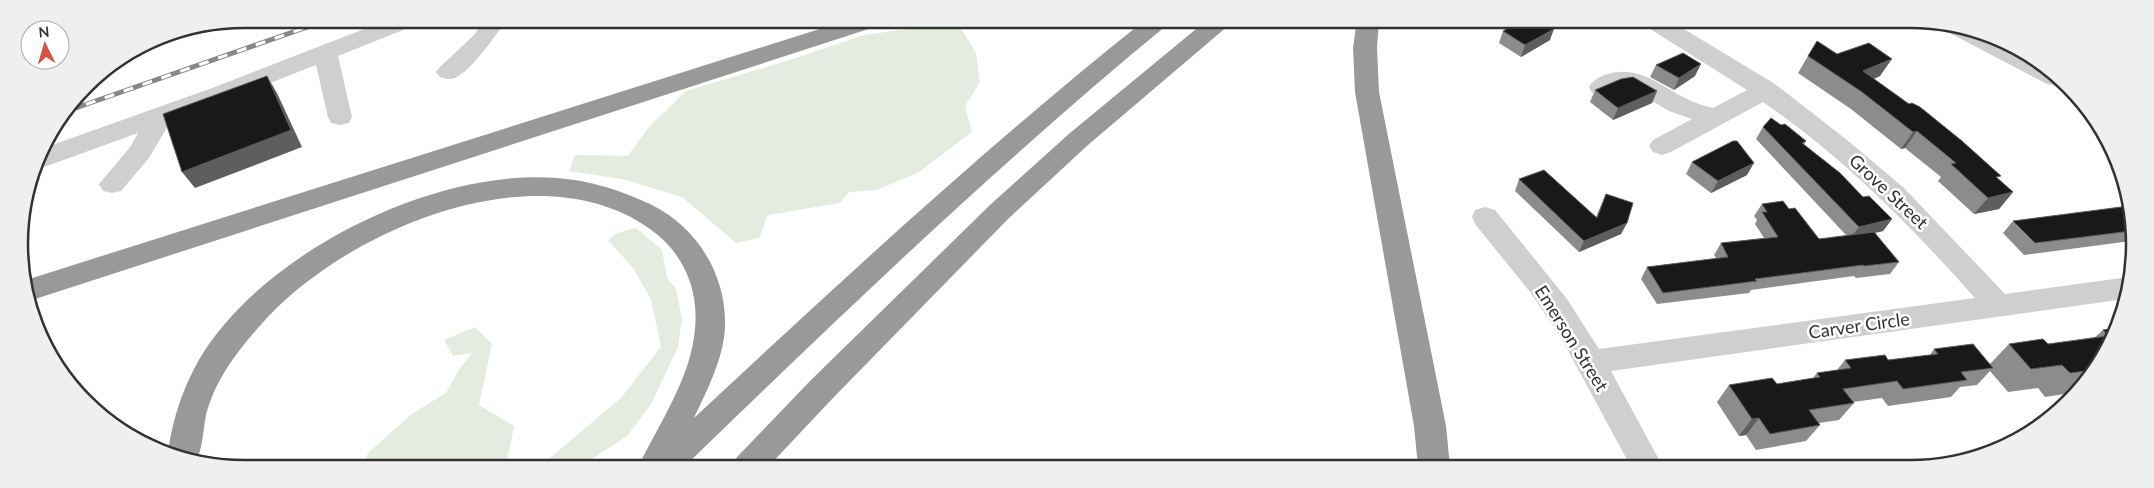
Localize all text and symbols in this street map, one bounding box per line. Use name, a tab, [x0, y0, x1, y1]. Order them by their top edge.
north arrow	[20, 20, 70, 70]
text: N	[38, 23, 50, 40]
street label: Grove Street	[1845, 149, 1933, 233]
street label: Emerson Street	[1531, 281, 1614, 396]
street label: Carver Circle	[1807, 307, 1911, 343]

